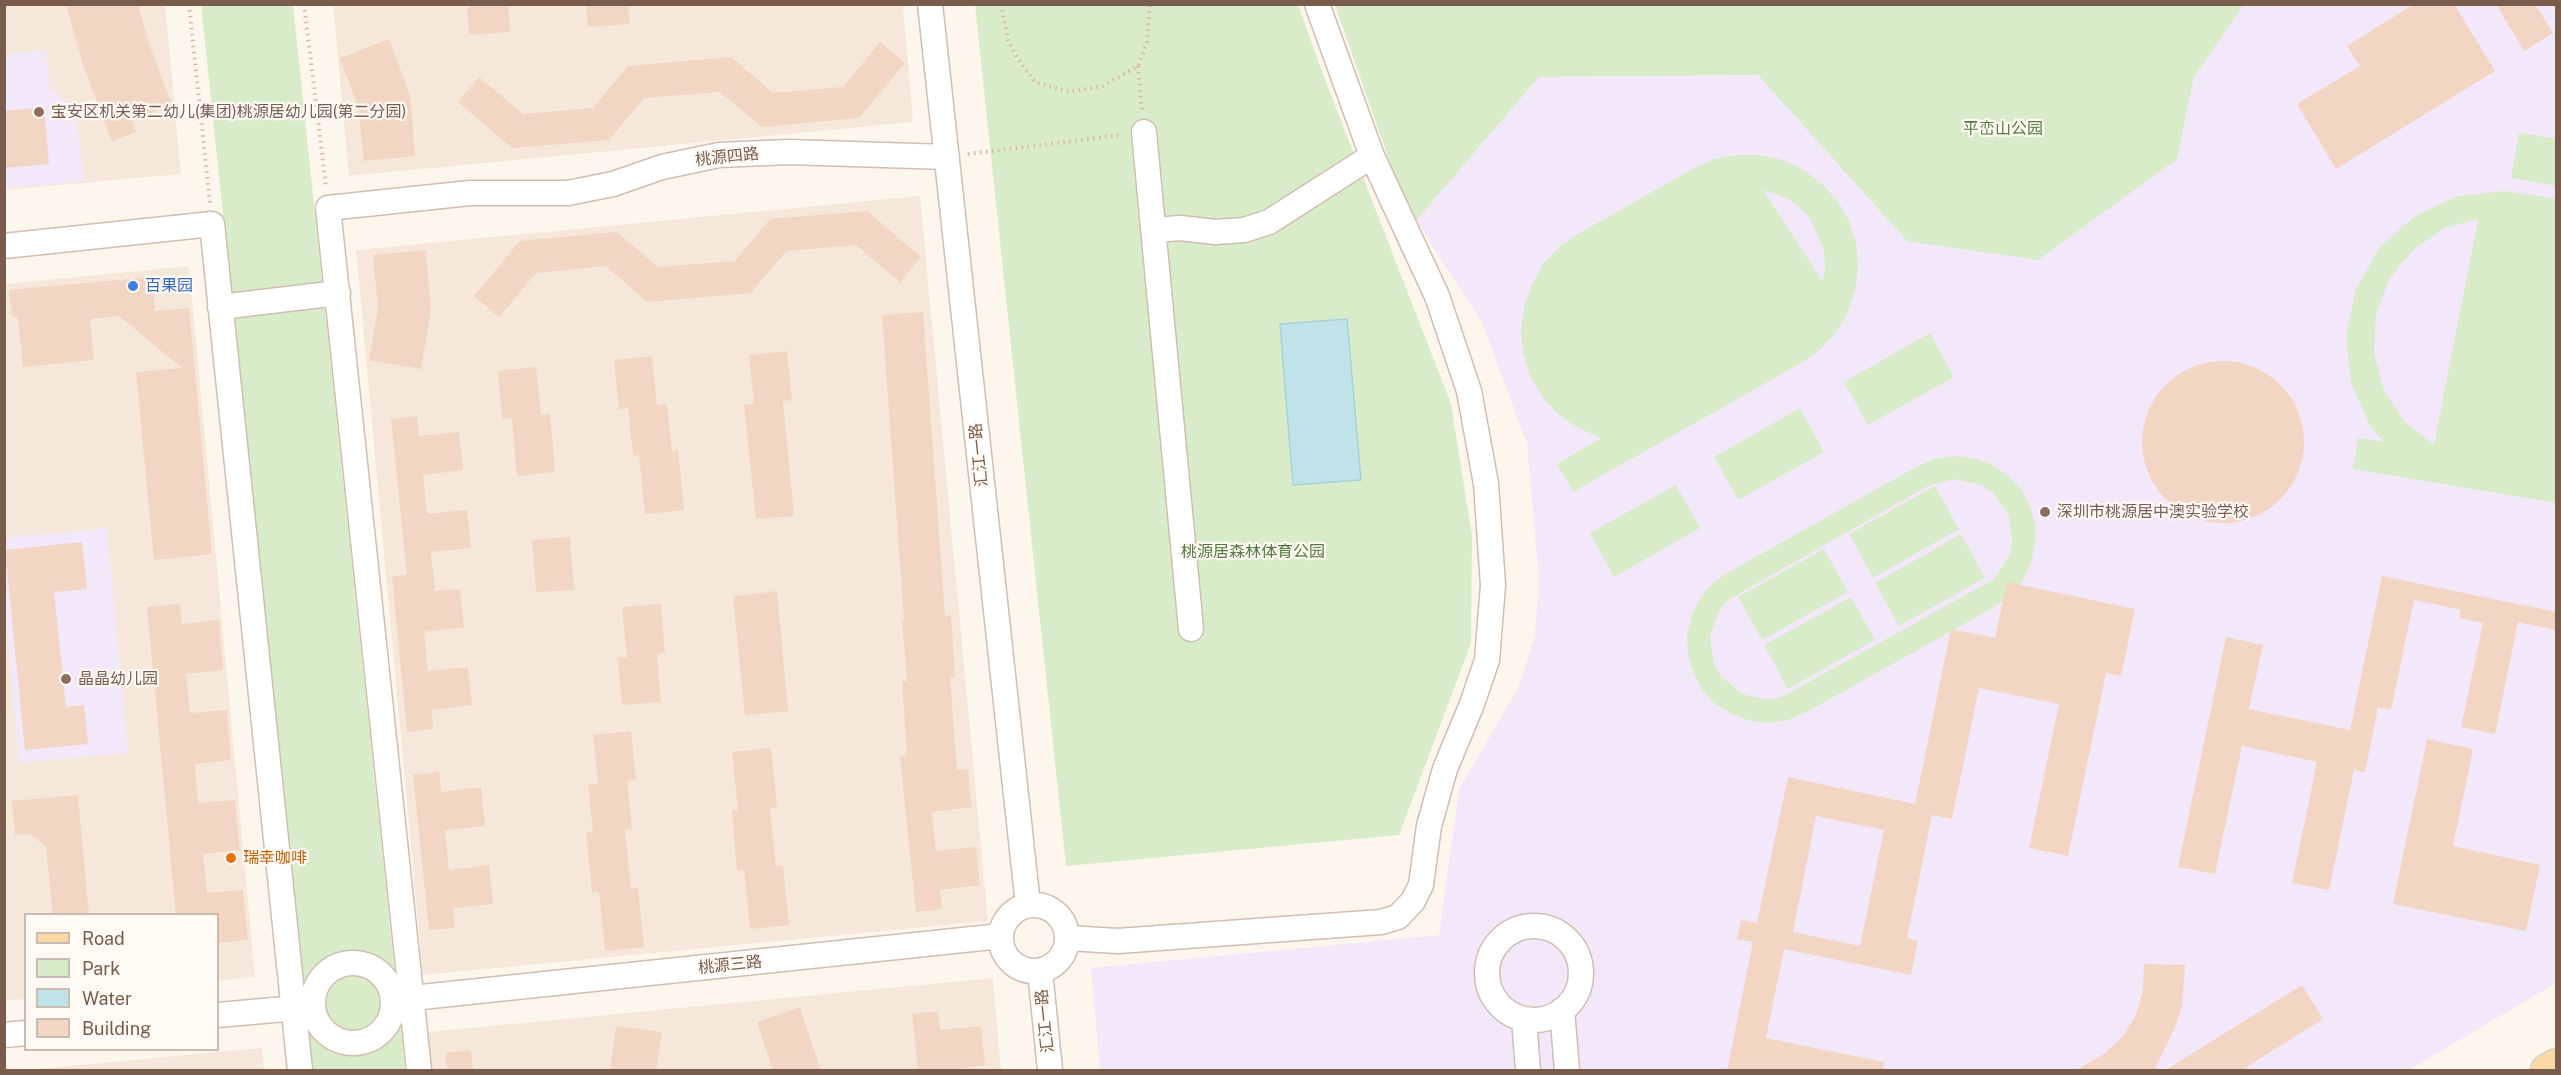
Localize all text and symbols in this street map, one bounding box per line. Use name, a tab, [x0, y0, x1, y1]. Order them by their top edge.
place label: 宝安区机关第二幼儿(集团)桃源居幼儿园(第二分园)	[51, 102, 407, 122]
marker: 宝安区机关第二幼儿(集团)桃源居幼儿园(第二分园)	[32, 105, 46, 119]
park label: 平峦山公园	[1963, 119, 2043, 139]
street label: 桃源四路	[694, 144, 760, 170]
place label: 百果园	[145, 276, 193, 296]
marker: 百果园	[126, 279, 140, 293]
street label: 汇江一路	[966, 422, 992, 488]
place label: 深圳市桃源居中澳实验学校	[2057, 502, 2249, 522]
marker: 深圳市桃源居中澳实验学校	[2038, 505, 2052, 519]
park label: 桃源居森林体育公园	[1181, 542, 1325, 562]
place label: 晶晶幼儿园	[78, 669, 158, 689]
marker: 晶晶幼儿园	[59, 672, 73, 686]
place label: 瑞幸咖啡	[243, 848, 307, 868]
marker: 瑞幸咖啡	[224, 851, 238, 865]
legend	[24, 913, 219, 1051]
text: Road	[82, 928, 125, 949]
street label: 桃源三路	[697, 952, 763, 978]
text: Park	[82, 958, 120, 979]
text: Water	[82, 988, 132, 1009]
street label: 汇江一路	[1032, 988, 1058, 1054]
text: Building	[82, 1018, 151, 1039]

